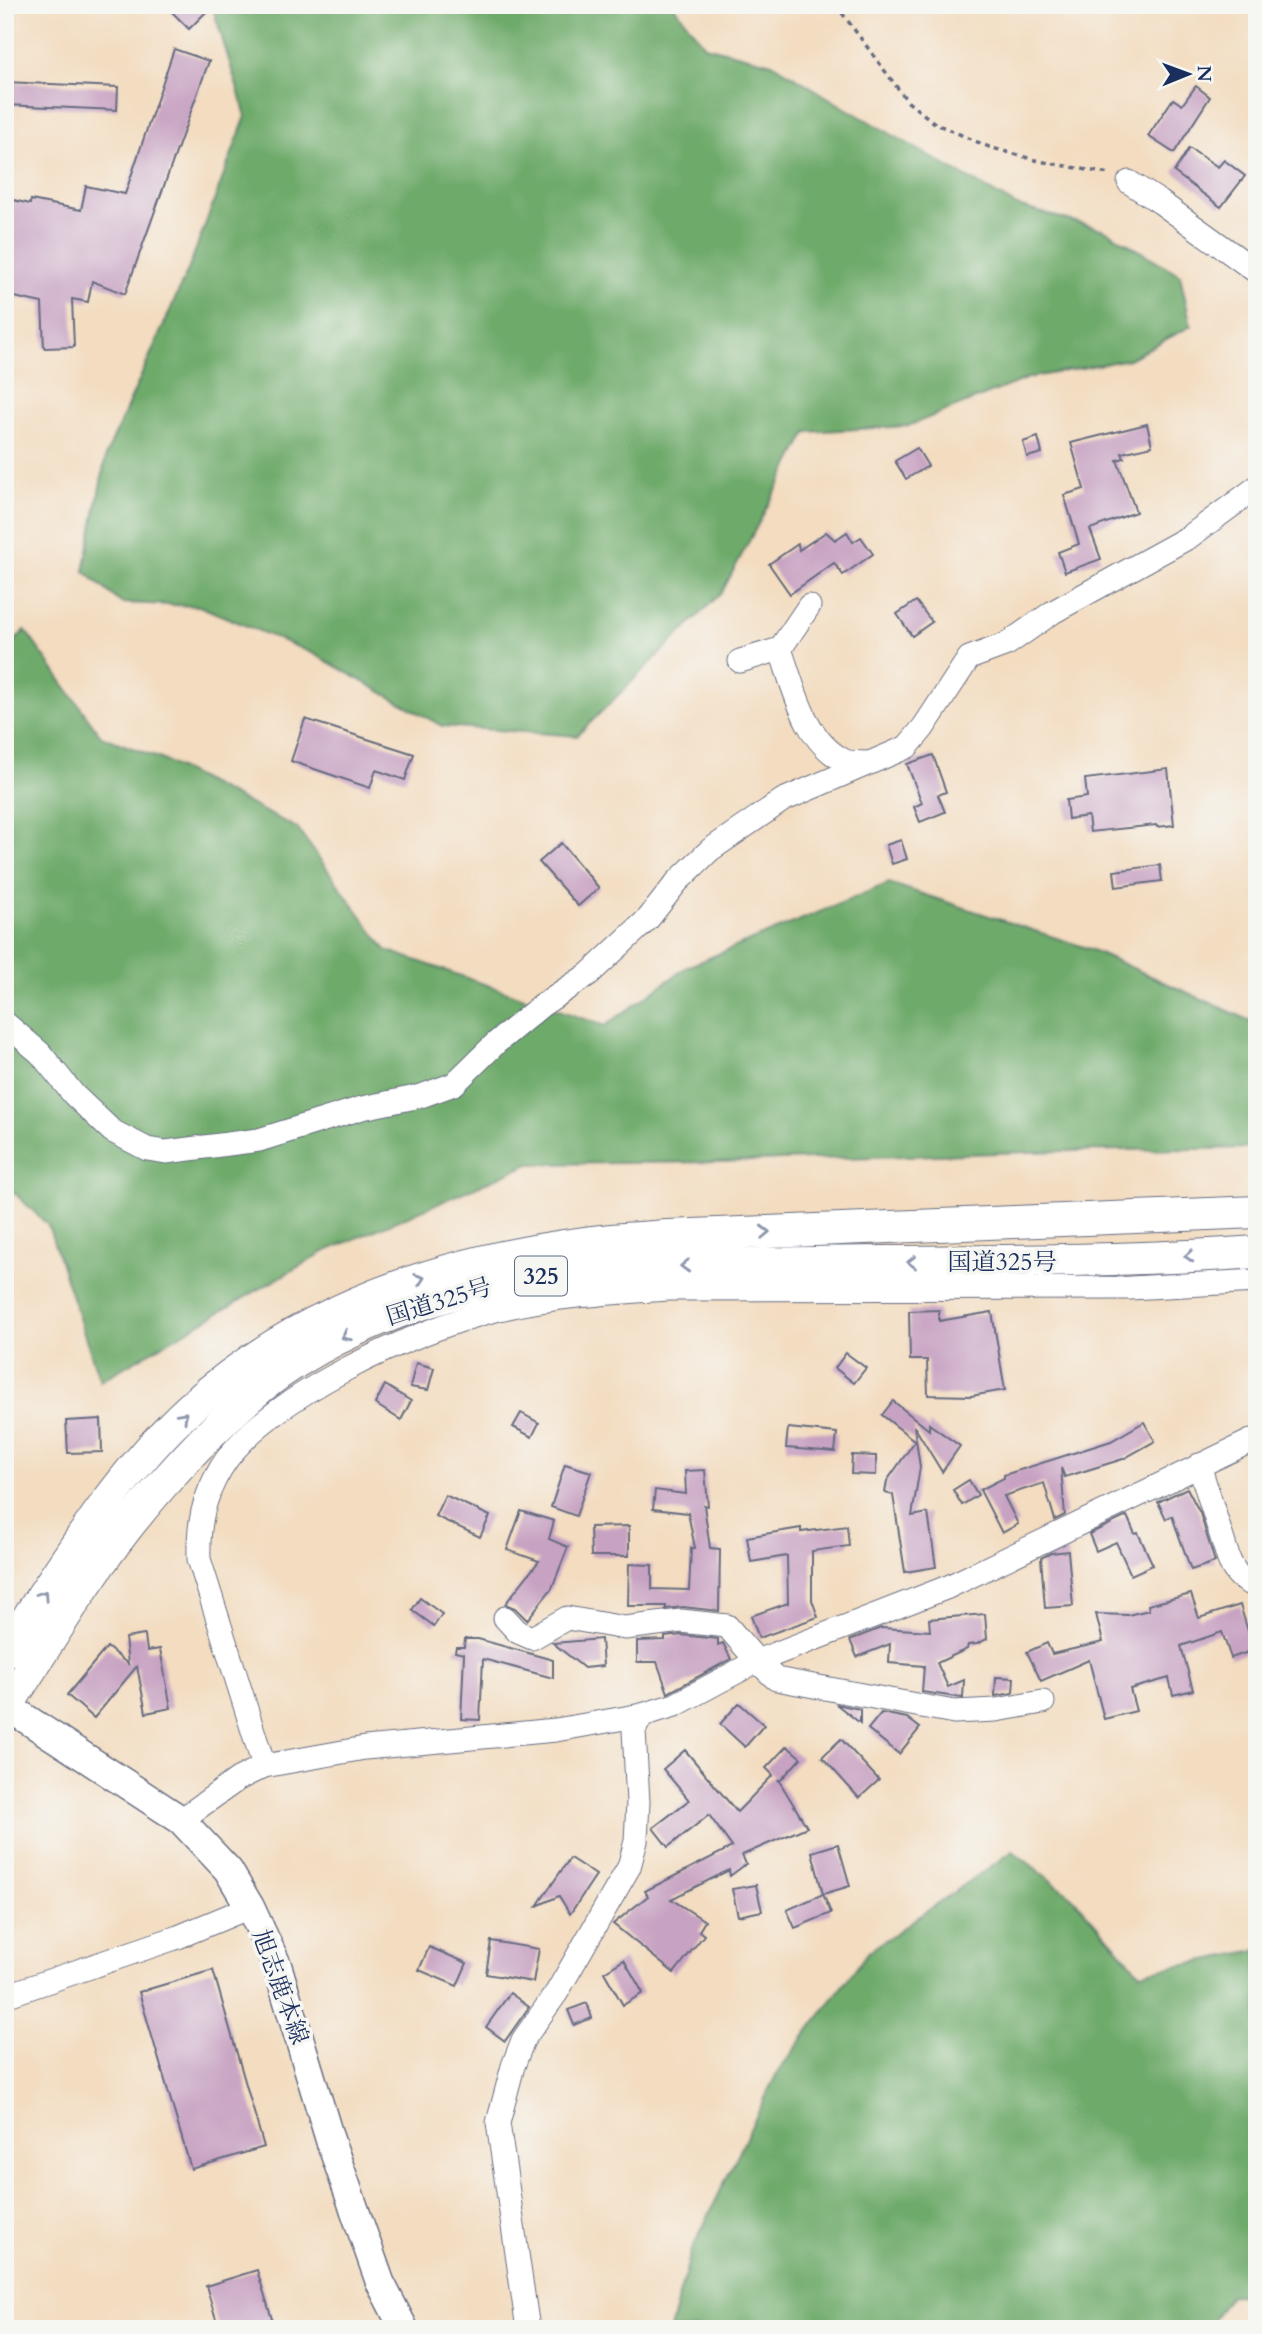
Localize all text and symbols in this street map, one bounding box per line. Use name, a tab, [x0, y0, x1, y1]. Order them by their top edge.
north arrow	[1154, 38, 1224, 108]
text: N	[1191, 65, 1217, 83]
one-way arrow	[760, 1225, 771, 1240]
street label: 国道325号	[948, 1246, 1056, 1279]
one-way arrow	[1183, 1249, 1194, 1264]
one-way arrow	[907, 1254, 917, 1270]
road number: 325	[515, 1256, 567, 1296]
one-way arrow	[679, 1259, 690, 1274]
street label: 国道325号	[382, 1270, 496, 1334]
one-way arrow	[413, 1273, 425, 1287]
one-way arrow	[341, 1328, 353, 1342]
one-way arrow	[174, 1411, 187, 1424]
one-way arrow	[35, 1590, 48, 1603]
street label: 旭志鹿本線	[244, 1925, 316, 2049]

